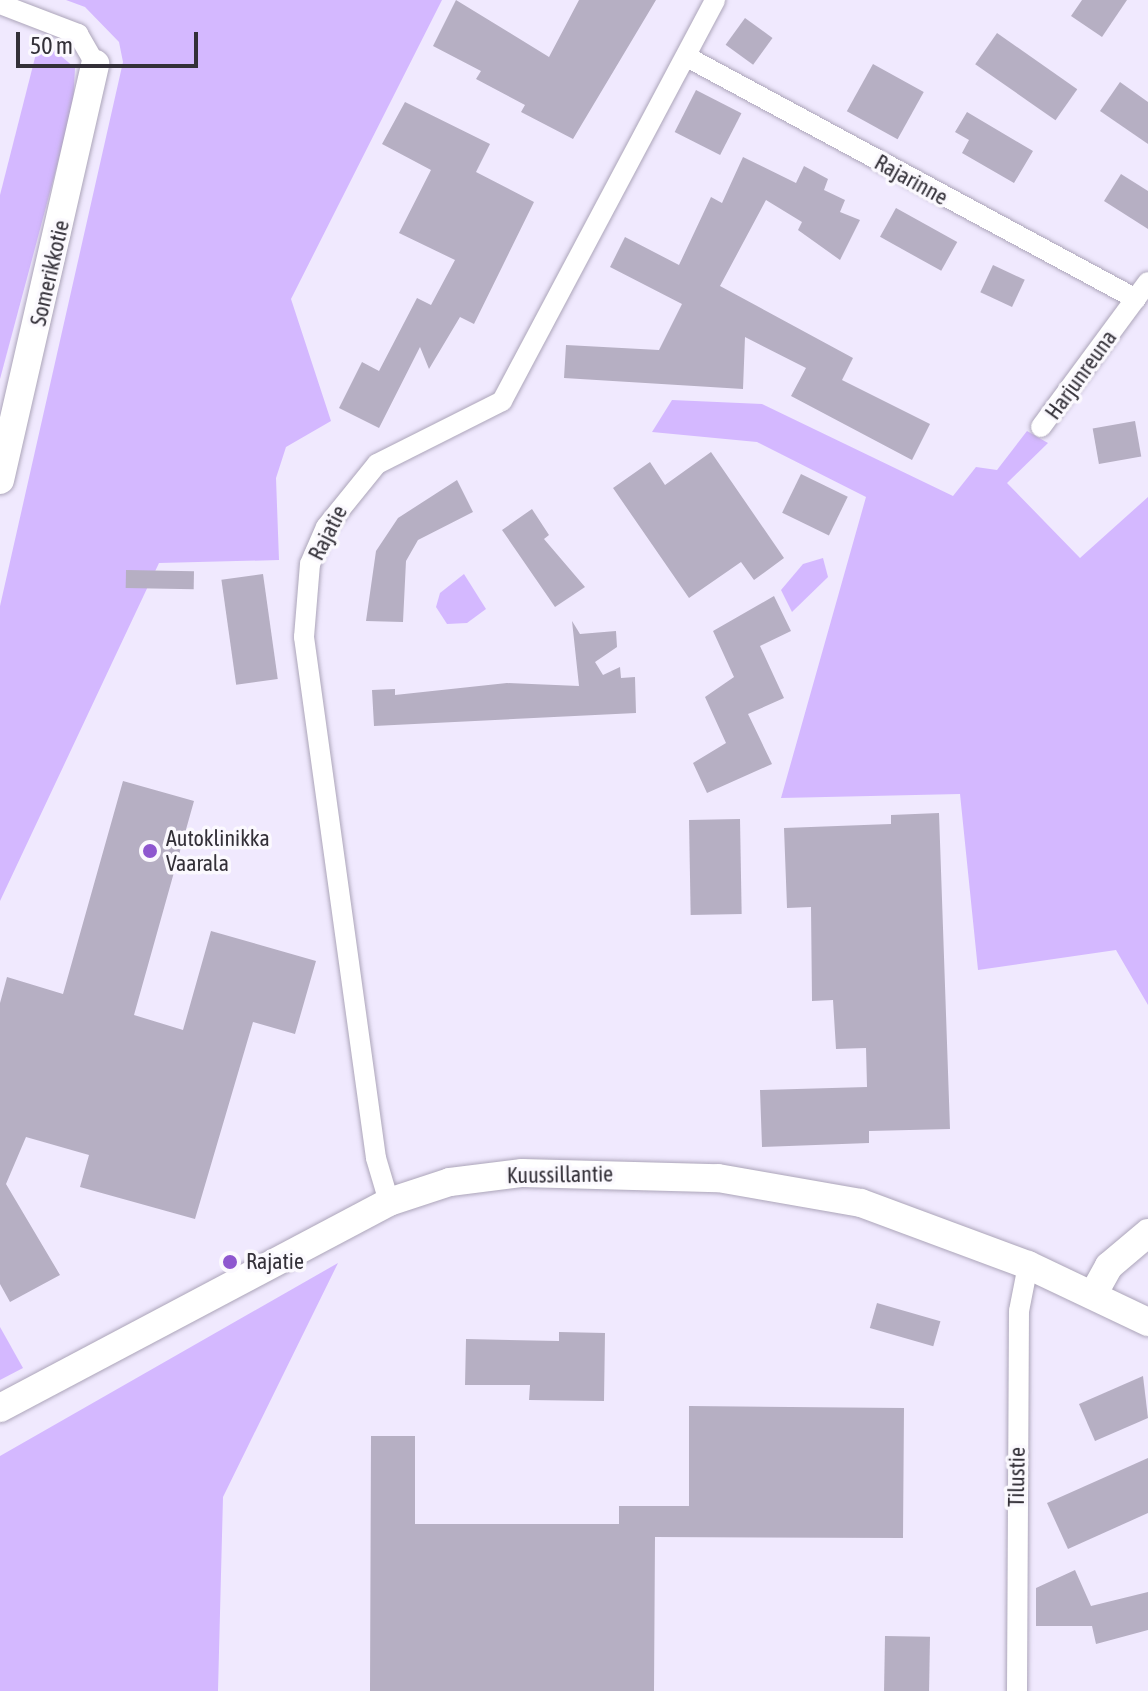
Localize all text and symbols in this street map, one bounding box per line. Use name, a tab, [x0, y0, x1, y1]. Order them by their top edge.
scale bar	[20, 16, 202, 66]
text: 50 m	[30, 32, 73, 59]
street label: Rajarinne	[870, 149, 952, 211]
street label: Somerikkotie	[25, 218, 75, 328]
street label: Harjunreuna	[1040, 325, 1122, 425]
street label: Rajatie	[303, 501, 353, 565]
place label: Autoklinikka Vaarala	[166, 825, 270, 876]
marker: Autoklinikka Vaarala	[141, 842, 159, 860]
street label: Kuussillantie	[507, 1161, 613, 1189]
place label: Rajatie	[246, 1249, 304, 1275]
marker: Rajatie	[221, 1253, 239, 1271]
street label: Tilustie	[1003, 1447, 1031, 1507]

